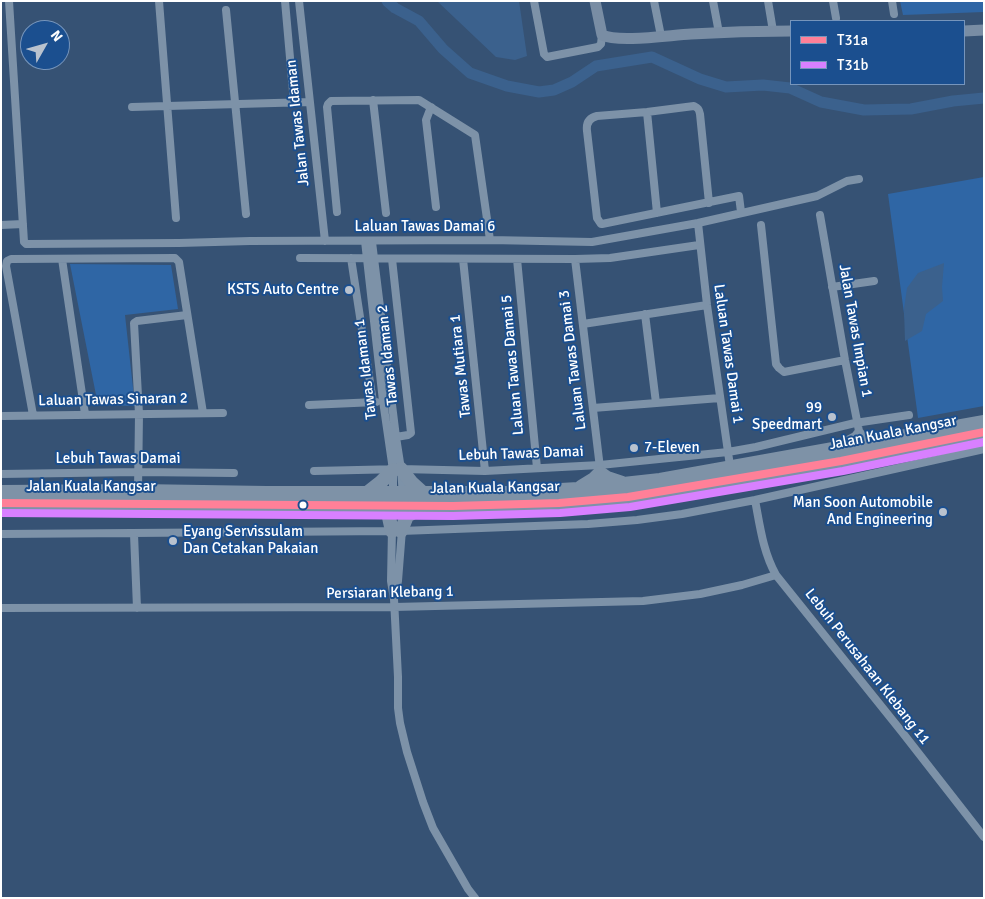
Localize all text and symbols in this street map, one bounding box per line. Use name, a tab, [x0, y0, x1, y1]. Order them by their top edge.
north arrow	[20, 20, 70, 70]
legend	[790, 20, 965, 85]
text: N	[47, 27, 66, 45]
text: T31a	[837, 31, 868, 49]
text: T31b	[837, 56, 869, 74]
street label: Jalan Tawas Idaman	[282, 59, 314, 187]
street label: Laluan Tawas Damai 6	[355, 218, 495, 236]
street label: Jalan Tawas Impian 1	[834, 263, 876, 399]
place label: KSTS Auto Centre	[227, 281, 339, 299]
street label: Laluan Tawas Damai 1	[709, 283, 747, 425]
marker: KSTS Auto Centre	[343, 284, 355, 296]
street label: Laluan Tawas Damai 3	[555, 289, 591, 431]
street label: Laluan Tawas Damai 5	[498, 294, 528, 436]
street label: Tawas Idaman 2	[374, 304, 402, 406]
street label: Tawas Mutiara 1	[447, 314, 475, 418]
street label: Tawas Idaman 1	[351, 318, 381, 420]
street label: Laluan Tawas Sinaran 2	[38, 390, 188, 410]
place label: 99 Speedmart	[752, 399, 822, 434]
marker: 99 Speedmart	[826, 411, 838, 423]
street label: Jalan Kuala Kangsar	[828, 412, 958, 454]
place label: 7-Eleven	[644, 439, 700, 457]
marker: 7-Eleven	[628, 442, 640, 454]
street label: Lebuh Tawas Damai	[458, 443, 584, 465]
street label: Lebuh Tawas Damai	[55, 450, 181, 468]
street label: Jalan Kuala Kangsar	[26, 478, 156, 496]
street label: Jalan Kuala Kangsar	[430, 478, 560, 498]
place label: Man Soon Automobile And Engineering	[793, 494, 933, 529]
unlabelled marker	[298, 500, 308, 510]
marker: Man Soon Automobile And Engineering	[937, 506, 949, 518]
place label: Eyang Servissulam Dan Cetakan Pakaian	[183, 523, 318, 558]
marker: Eyang Servissulam Dan Cetakan Pakaian	[167, 535, 179, 547]
street label: Persiaran Klebang 1	[326, 583, 454, 603]
street label: Lebuh Perusahaan Klebang 11	[801, 586, 933, 748]

